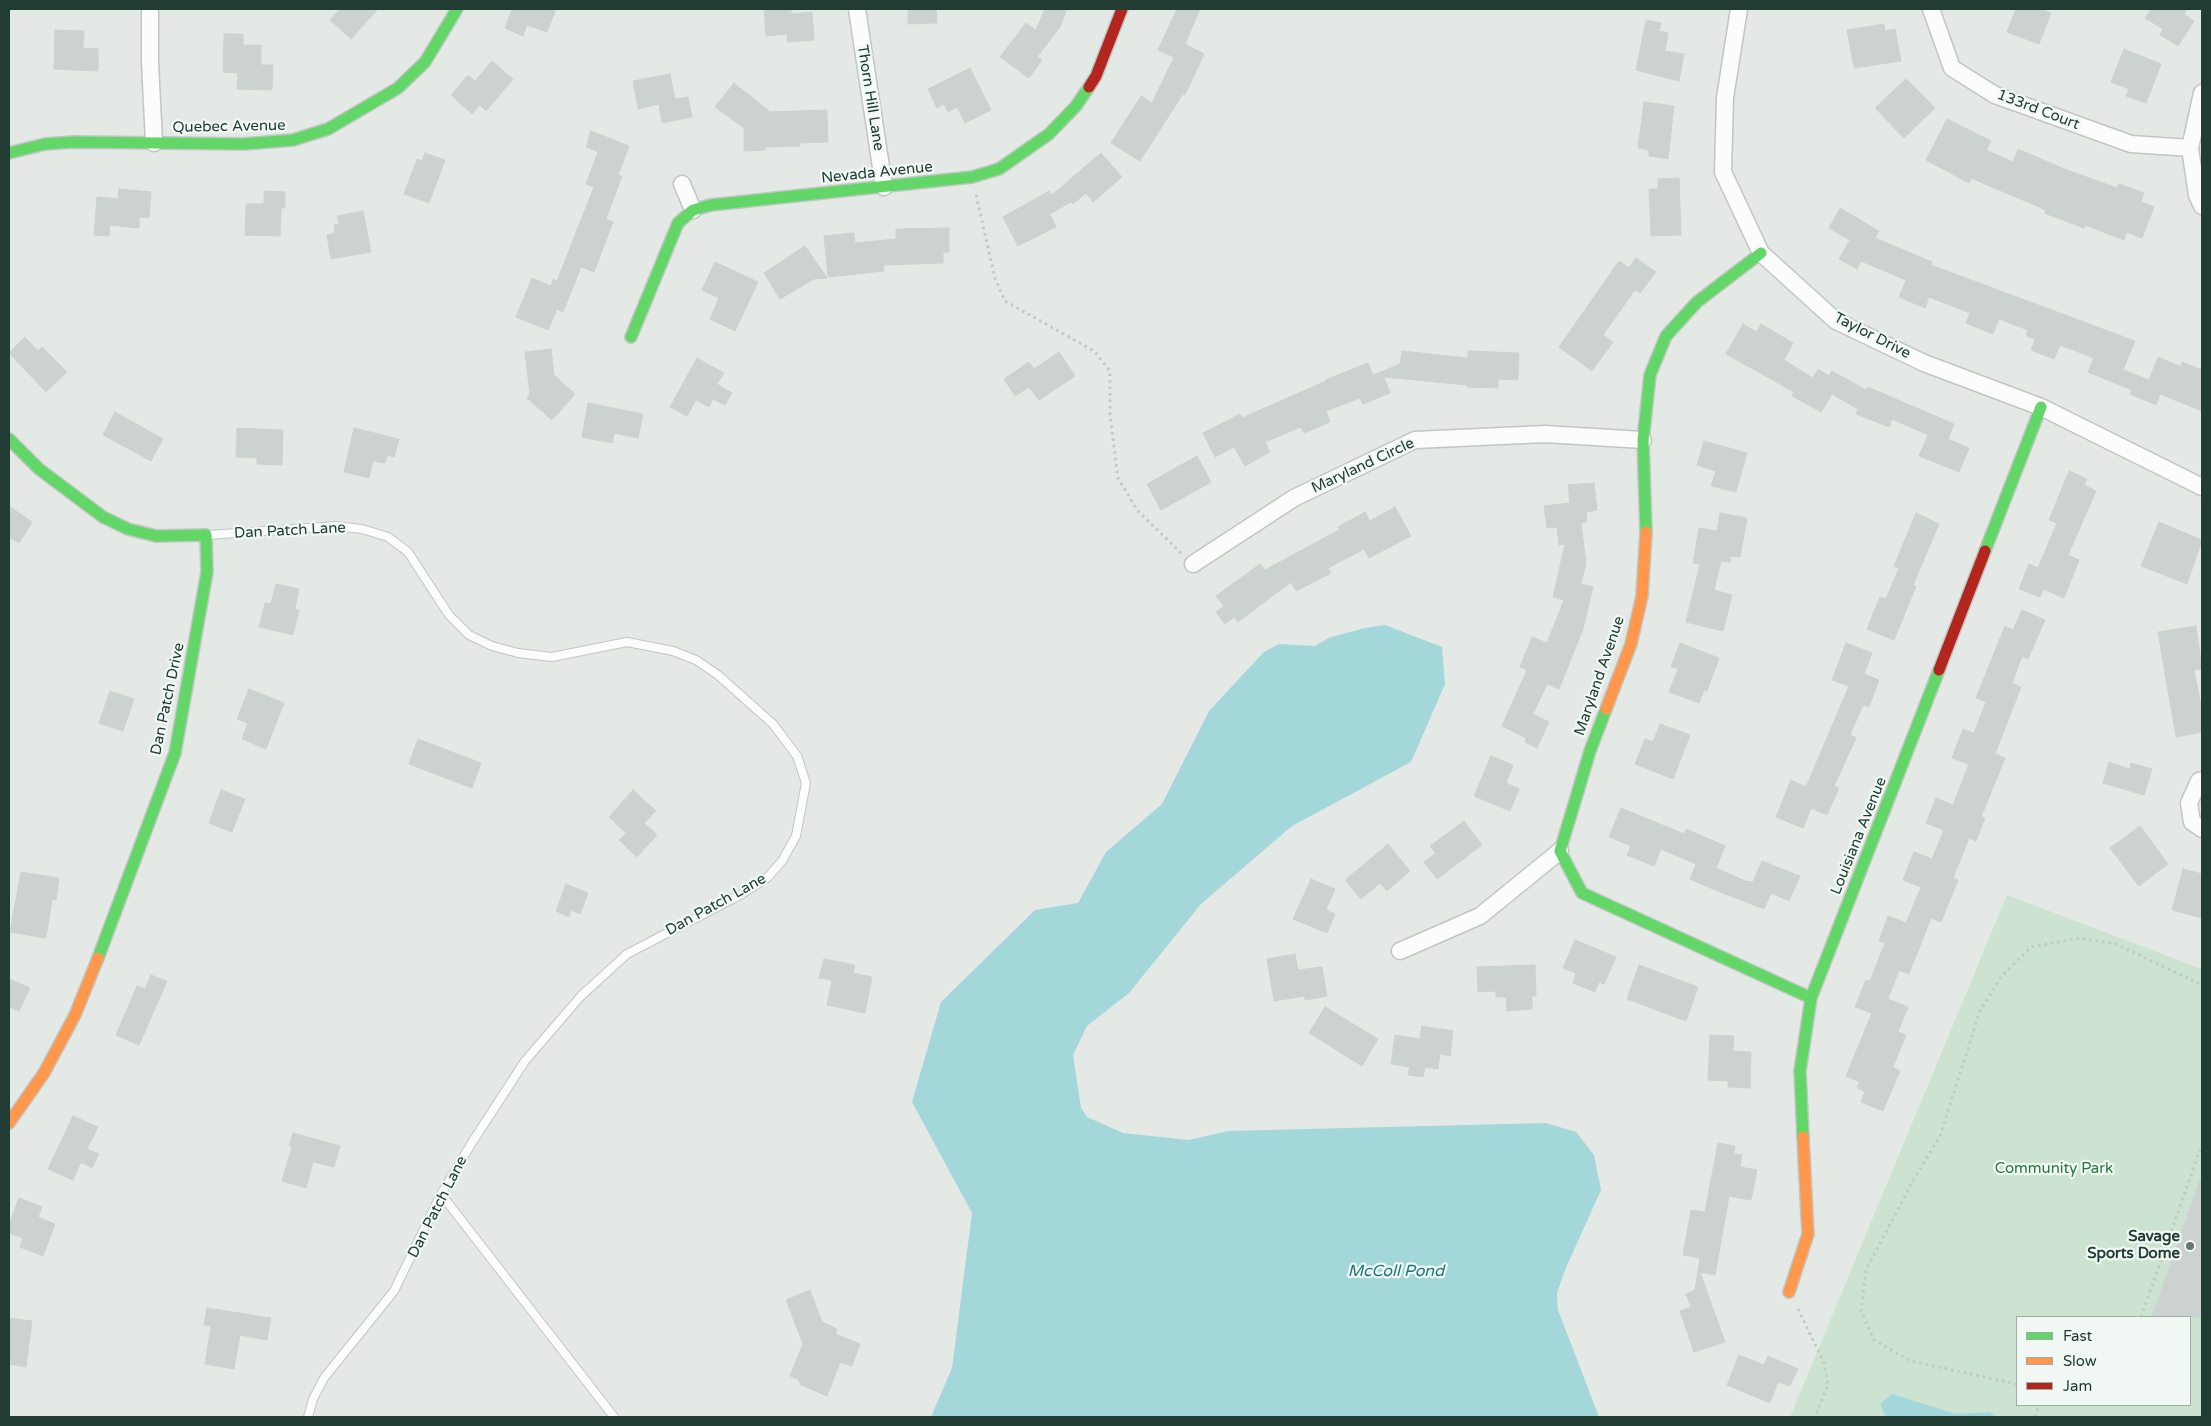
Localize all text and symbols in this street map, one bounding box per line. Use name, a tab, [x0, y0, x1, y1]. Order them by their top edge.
street label: Thorn Hill Lane	[853, 44, 887, 152]
street label: 133rd Court	[1994, 86, 2082, 134]
street label: Quebec Avenue	[172, 117, 286, 137]
street label: Nevada Avenue	[820, 158, 934, 188]
street label: Taylor Drive	[1831, 309, 1913, 363]
street label: Maryland Circle	[1309, 434, 1417, 498]
street label: Dan Patch Lane	[234, 519, 346, 543]
street label: Maryland Avenue	[1571, 614, 1629, 738]
street label: Dan Patch Drive	[147, 641, 189, 757]
street label: Louisiana Avenue	[1827, 775, 1891, 897]
street label: Dan Patch Lane	[663, 870, 769, 940]
street label: Dan Patch Lane	[405, 1153, 471, 1261]
park label: Community Park	[1995, 1160, 2113, 1178]
place label: Savage Sports Dome	[2087, 1228, 2180, 1263]
marker: Savage Sports Dome	[2184, 1240, 2196, 1252]
water label: McColl Pond	[1348, 1262, 1444, 1282]
legend	[2016, 1316, 2191, 1406]
text: Fast	[2063, 1327, 2092, 1345]
text: Slow	[2063, 1352, 2097, 1370]
text: Jam	[2063, 1377, 2092, 1395]

